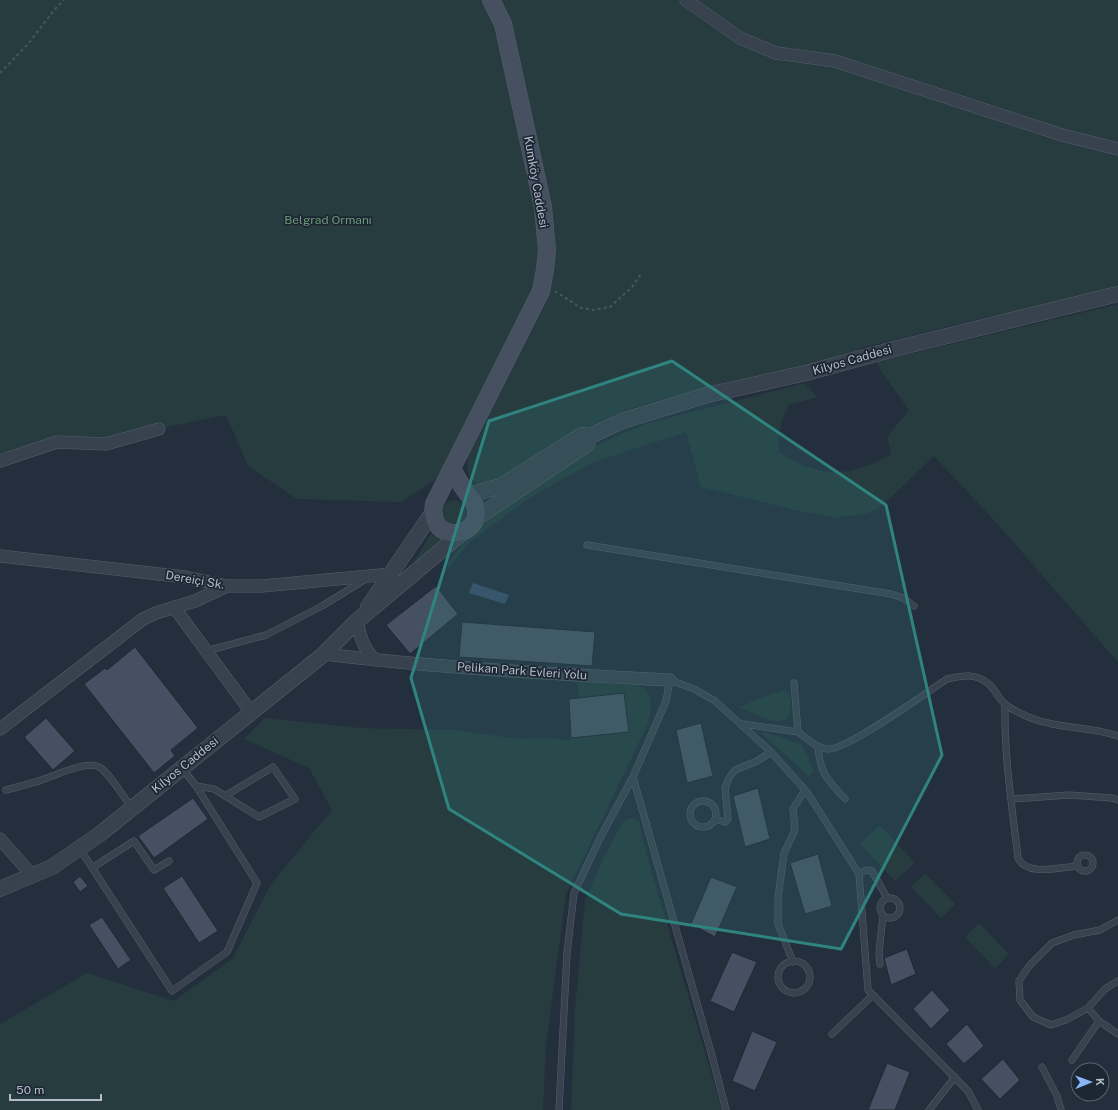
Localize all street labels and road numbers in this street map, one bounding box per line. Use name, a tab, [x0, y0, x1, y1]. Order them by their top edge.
street label: Kumköy Caddesi	[521, 135, 551, 229]
street label: Kilyos Caddesi	[811, 342, 893, 378]
street label: Dereiçi Sk.	[165, 568, 225, 592]
street label: Pelikan Park Evleri Yolu	[457, 659, 587, 683]
street label: Kilyos Caddesi	[149, 734, 221, 796]

